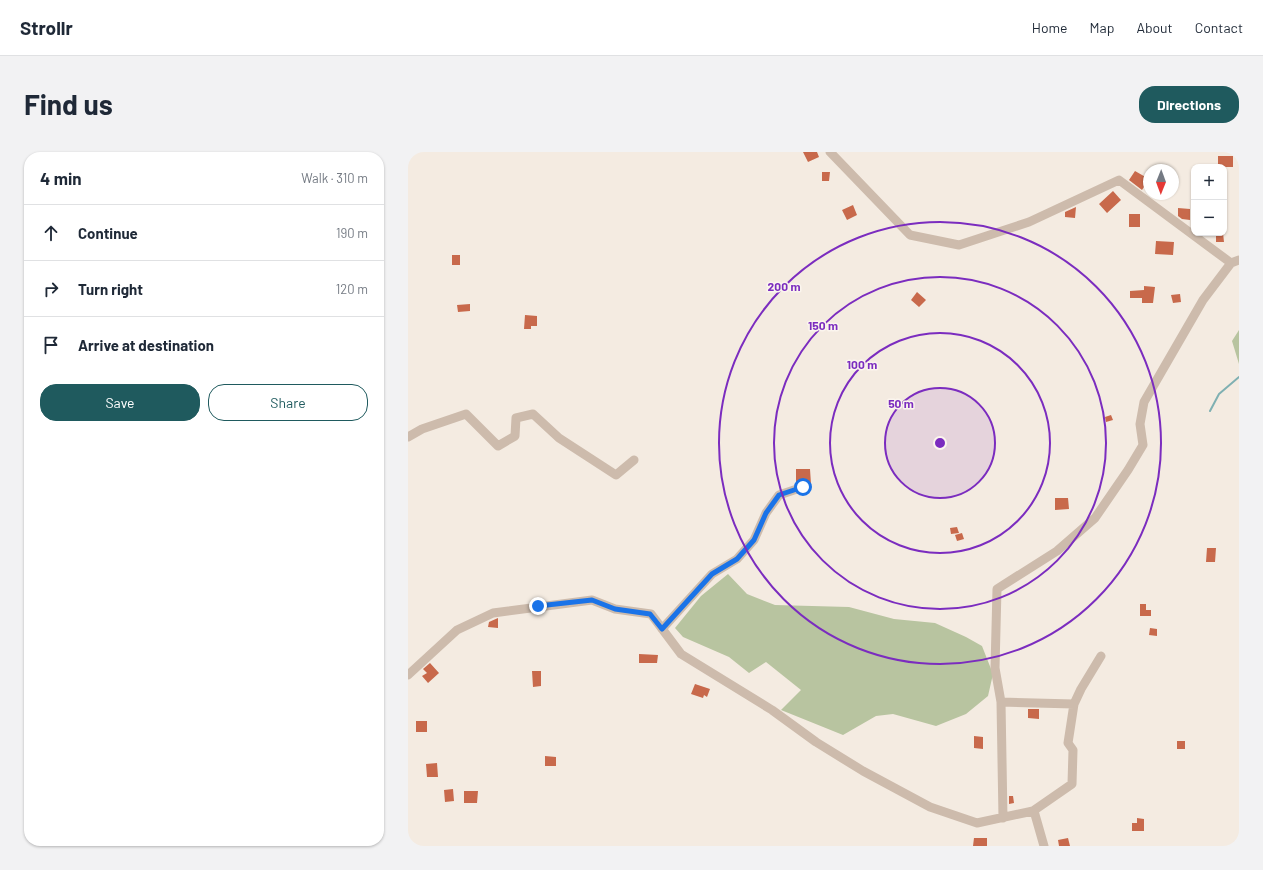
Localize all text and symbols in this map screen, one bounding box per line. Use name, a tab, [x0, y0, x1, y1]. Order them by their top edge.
text: Strollr	[20, 16, 73, 39]
text: Home	[1032, 19, 1068, 36]
text: Map	[1090, 19, 1114, 36]
text: About	[1136, 19, 1173, 36]
text: Contact	[1195, 19, 1243, 36]
button: Directions	[1139, 86, 1239, 123]
text: Find us	[24, 87, 113, 121]
north arrow	[1143, 164, 1179, 200]
map controls	[1191, 164, 1227, 236]
button: +	[1191, 164, 1227, 200]
text: 4 min	[40, 168, 82, 188]
text: Walk · 310 m	[301, 170, 368, 186]
button: −	[1191, 200, 1227, 236]
icon: ahead	[40, 222, 62, 244]
text: Continue	[78, 224, 138, 242]
text: 190 m	[336, 225, 368, 241]
icon: right	[40, 278, 62, 300]
text: 200 m	[768, 279, 800, 293]
text: Turn right	[78, 280, 143, 298]
text: 120 m	[336, 281, 368, 297]
text: 150 m	[808, 318, 838, 332]
icon: arrive	[40, 334, 62, 356]
text: Arrive at destination	[78, 336, 214, 354]
text: 100 m	[847, 357, 877, 371]
button: Save	[40, 384, 200, 421]
button: Share	[208, 384, 368, 421]
text: 50 m	[888, 396, 914, 410]
centre of rings	[933, 436, 947, 450]
route start	[794, 478, 812, 496]
route end	[529, 597, 547, 615]

